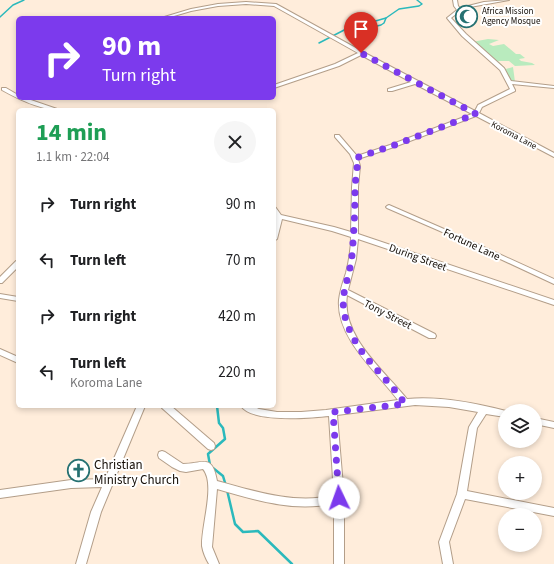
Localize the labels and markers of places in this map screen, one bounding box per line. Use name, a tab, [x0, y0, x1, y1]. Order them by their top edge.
mosque icon: Africa Mission Agency Mosque	[454, 3, 480, 29]
place label: Africa Mission Agency Mosque	[482, 5, 541, 28]
pin	[344, 12, 378, 53]
place label: Christian Ministry Church	[94, 456, 179, 489]
church icon: Christian Ministry Church	[65, 458, 91, 484]

